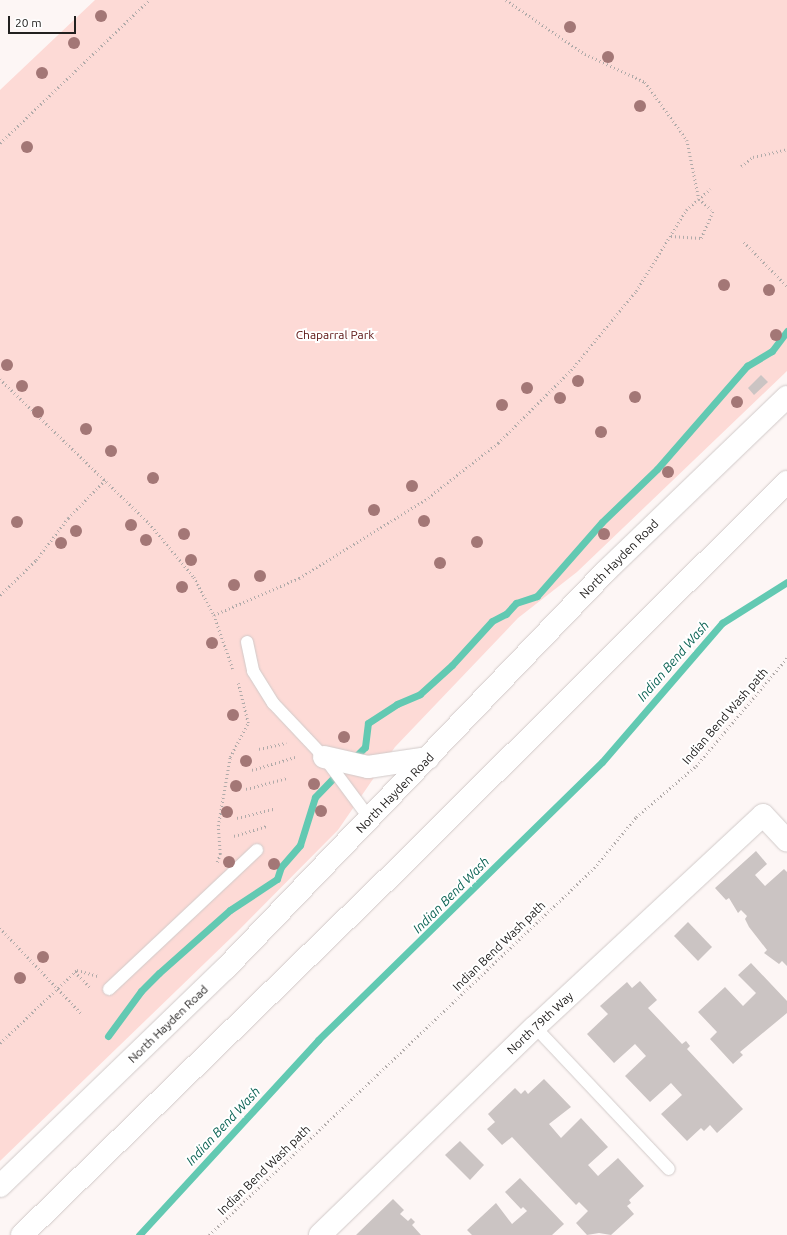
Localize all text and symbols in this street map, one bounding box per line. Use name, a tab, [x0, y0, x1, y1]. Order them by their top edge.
scale bar	[10, 8, 78, 34]
text: 20 m	[15, 16, 42, 29]
park label: Chaparral Park	[296, 328, 374, 342]
street label: North Hayden Road	[577, 517, 661, 601]
water label: Indian Bend Wash	[634, 618, 712, 704]
street label: Indian Bend Wash path	[679, 665, 771, 767]
street label: North Hayden Road	[353, 750, 437, 836]
water label: Indian Bend Wash	[410, 854, 492, 936]
street label: Indian Bend Wash path	[450, 898, 548, 994]
street label: North Hayden Road	[125, 982, 211, 1066]
street label: North 79th Way	[504, 989, 576, 1057]
water label: Indian Bend Wash	[183, 1084, 263, 1168]
street label: Indian Bend Wash path	[215, 1122, 313, 1218]

